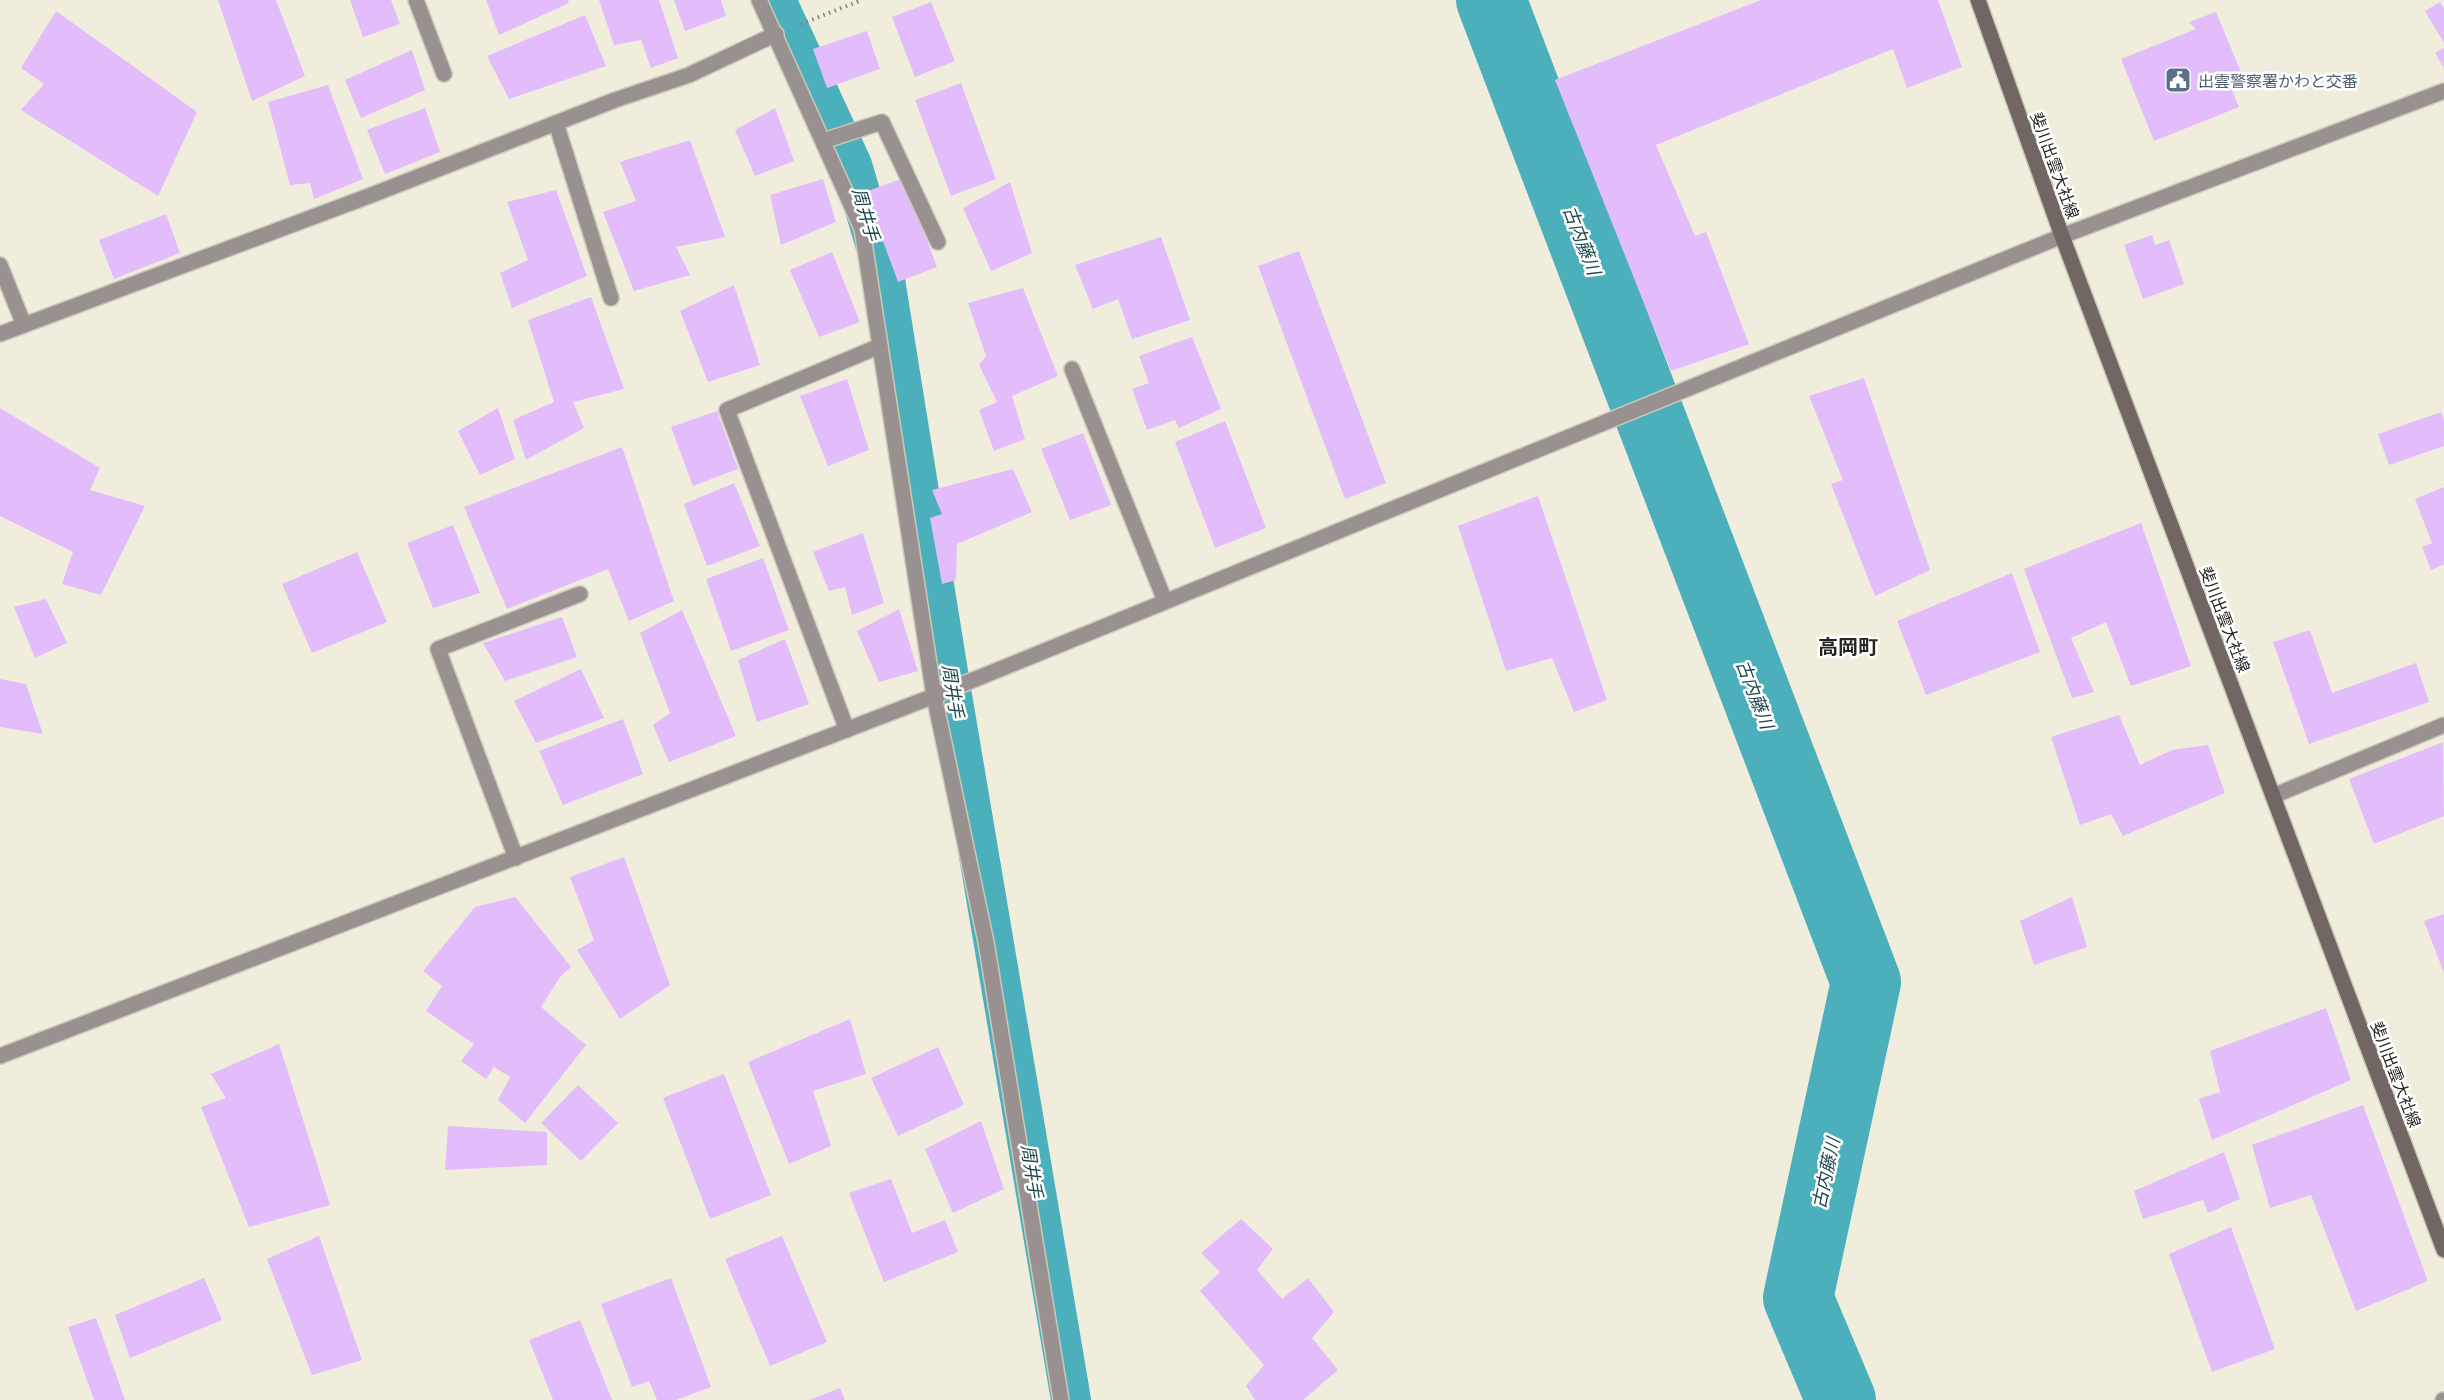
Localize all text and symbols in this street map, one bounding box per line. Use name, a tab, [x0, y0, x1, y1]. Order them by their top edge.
public building icon: 出雲警察署かわと交番	[2163, 65, 2193, 95]
place label: 出雲警察署かわと交番	[2198, 68, 2358, 92]
street label: 斐川出雲大社線	[2026, 108, 2086, 222]
water label: 周井手	[847, 184, 888, 245]
water label: 古内藤川	[1557, 202, 1609, 280]
street label: 斐川出雲大社線	[2195, 562, 2257, 676]
district label: 高岡町	[1818, 630, 1878, 660]
water label: 古内藤川	[1730, 656, 1782, 734]
water label: 周井手	[936, 662, 972, 721]
street label: 斐川出雲大社線	[2366, 1017, 2428, 1131]
water label: 古内藤川	[1804, 1133, 1846, 1211]
water label: 周井手	[1015, 1142, 1051, 1201]

